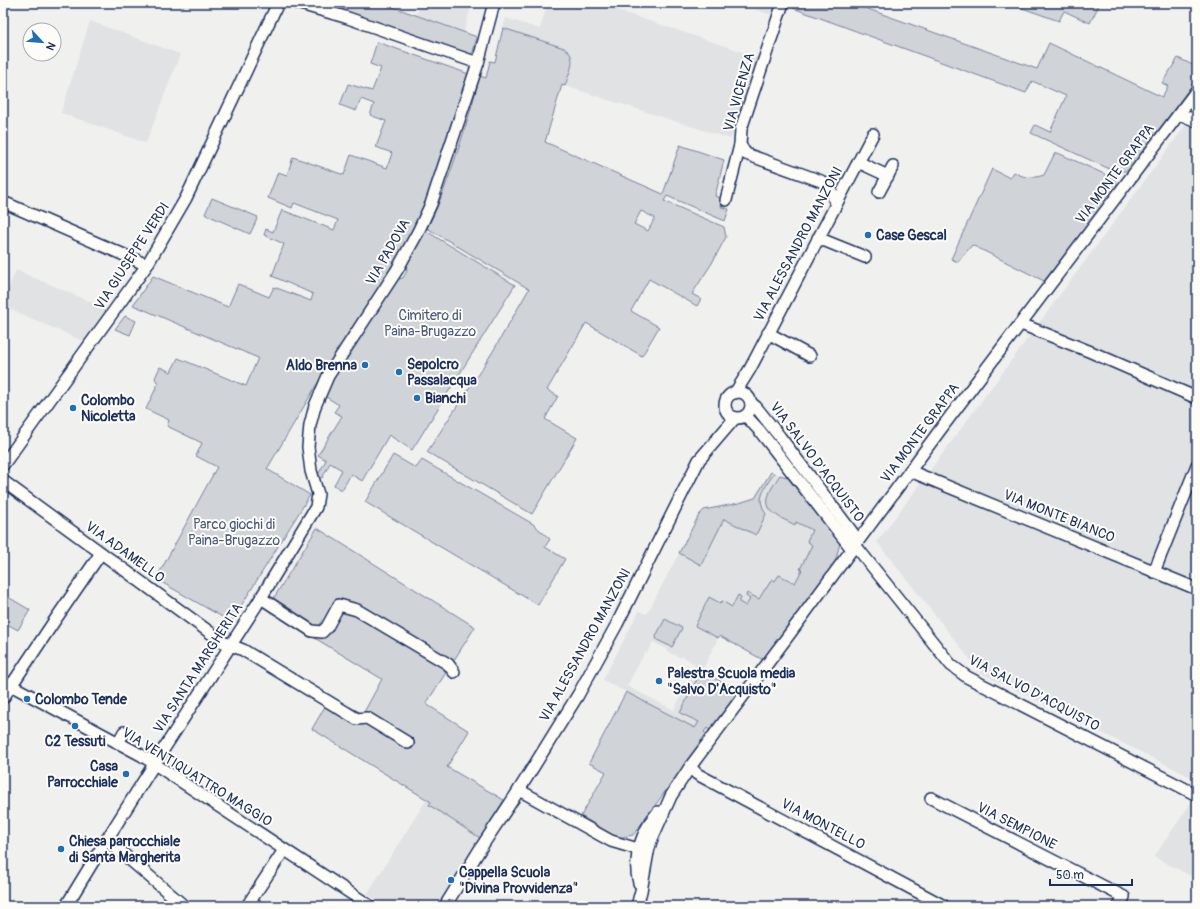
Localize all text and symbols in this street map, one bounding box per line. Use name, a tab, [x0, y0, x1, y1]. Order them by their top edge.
north arrow	[22, 22, 62, 62]
text: N	[43, 40, 58, 53]
street label: VIA VICENZA	[720, 51, 758, 133]
street label: VIA MONTE GRAPPA	[1072, 121, 1158, 227]
street label: VIA ALESSANDRO MANZONI	[750, 164, 846, 324]
street label: VIA GIUSEPPE VERDI	[91, 199, 173, 313]
street label: VIA PADOVA	[362, 216, 414, 288]
place label: Case Gescal	[876, 227, 947, 244]
marker: Case Gescal	[863, 230, 873, 240]
park label: Cimitero di Paina-Brugazzo	[384, 307, 477, 340]
place label: Sepolcro Passalacqua	[407, 356, 477, 389]
place label: Aldo Brenna	[286, 357, 357, 374]
marker: Aldo Brenna	[360, 360, 370, 370]
marker: Sepolcro Passalacqua	[394, 367, 404, 377]
street label: VIA MONTE GRAPPA	[877, 380, 963, 486]
place label: Bianchi	[425, 390, 466, 407]
place label: Colombo Nicoletta	[81, 392, 136, 425]
marker: Bianchi	[412, 393, 422, 403]
street label: VIA SALVO D'ACQUISTO	[766, 399, 868, 525]
marker: Colombo Nicoletta	[68, 403, 78, 413]
street label: VIA MONTE BIANCO	[1001, 486, 1117, 546]
park label: Parco giochi di Paina-Brugazzo	[188, 516, 281, 549]
street label: VIA ADAMELLO	[82, 518, 168, 586]
street label: VIA ALESSANDRO MANZONI	[536, 565, 634, 725]
street label: VIA SANTA MARGHERITA	[150, 600, 246, 736]
street label: VIA SALVO D'ACQUISTO	[966, 651, 1102, 735]
place label: Palestra Scuola media "Salvo D'Acquisto"	[667, 665, 796, 698]
marker: Palestra Scuola media "Salvo D'Acquisto"	[654, 676, 664, 686]
place label: Colombo Tende	[35, 691, 128, 708]
marker: Colombo Tende	[22, 694, 32, 704]
marker: C2 Tessuti	[70, 721, 80, 731]
street label: VIA VENTIQUATTRO MAGGIO	[119, 724, 275, 830]
place label: C2 Tessuti	[45, 733, 106, 750]
place label: Casa Parrocchiale	[47, 758, 119, 791]
marker: Casa Parrocchiale	[121, 769, 131, 779]
street label: VIA MONTELLO	[778, 795, 868, 853]
street label: VIA SEMPIONE	[974, 799, 1060, 853]
place label: Chiesa parrocchiale di Santa Margherita	[69, 833, 181, 866]
marker: Chiesa parrocchiale di Santa Margherita	[56, 844, 66, 854]
scale bar	[1050, 861, 1132, 887]
place label: Cappella Scuola "Divina Provvidenza"	[459, 864, 578, 897]
text: 50 m	[1056, 868, 1084, 883]
marker: Cappella Scuola "Divina Provvidenza"	[446, 875, 456, 885]

